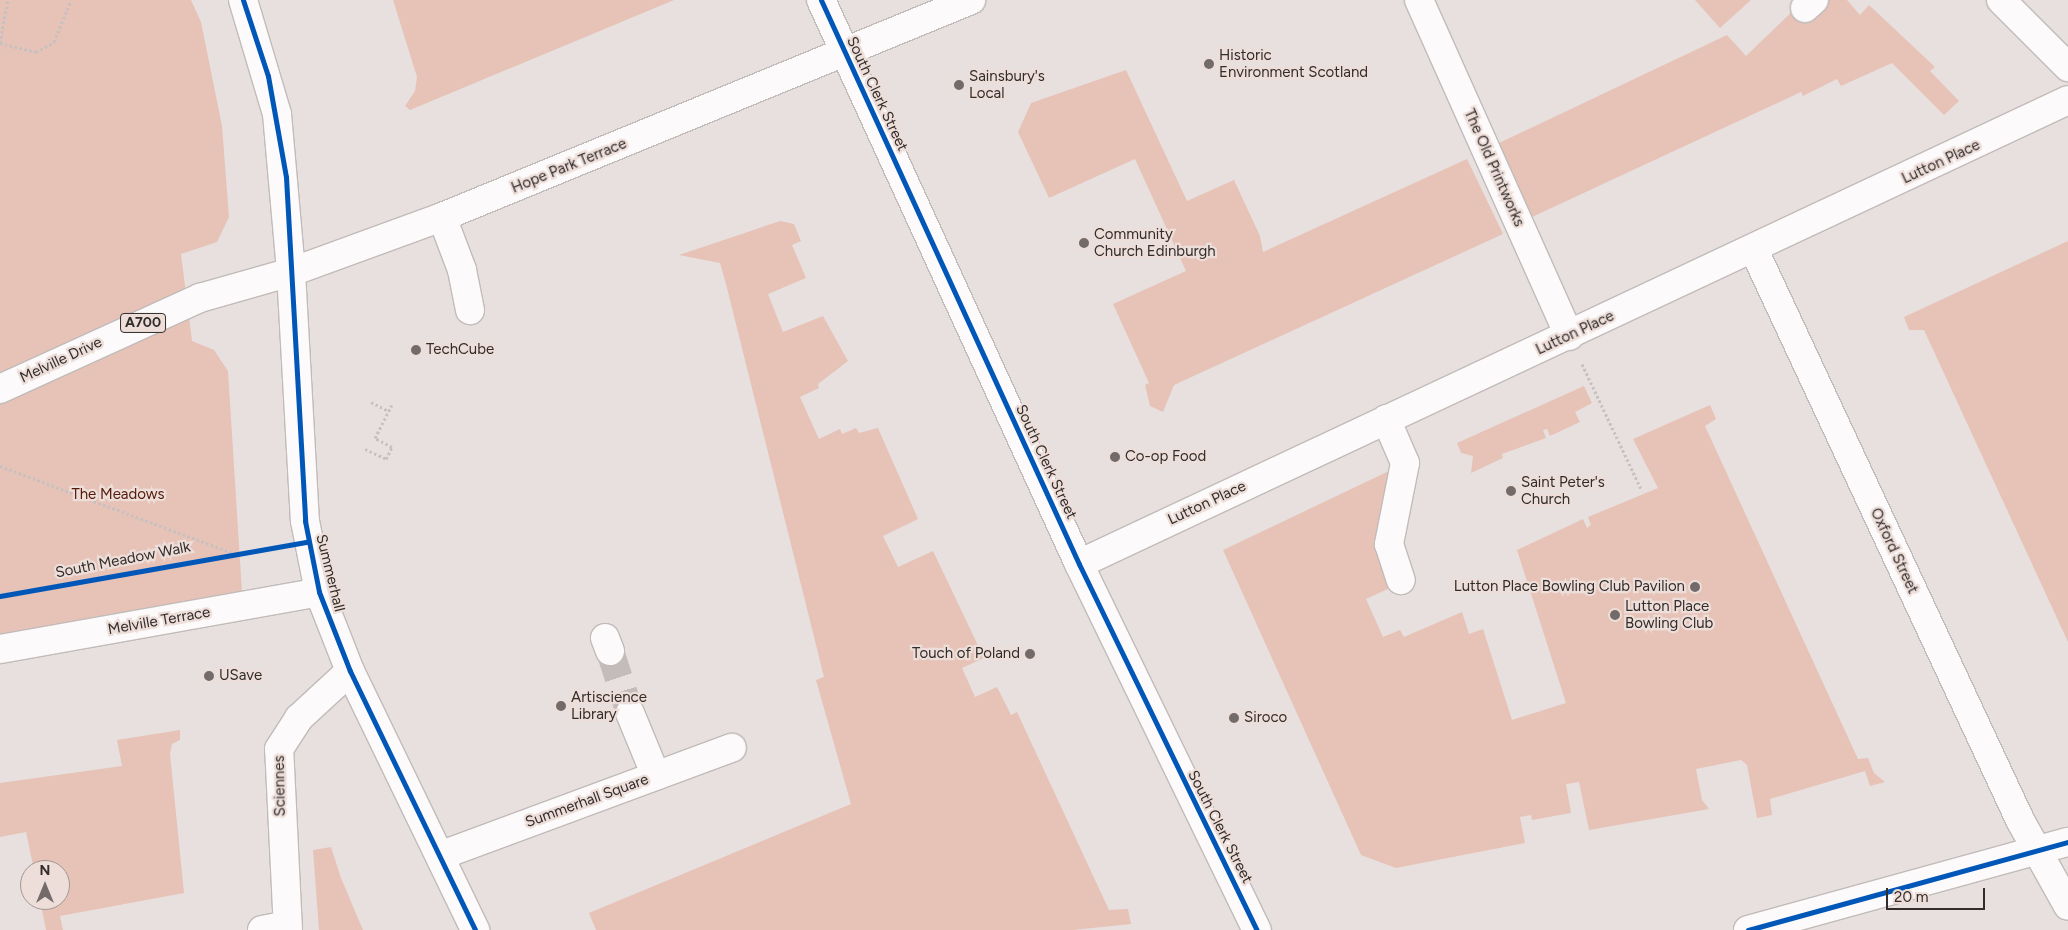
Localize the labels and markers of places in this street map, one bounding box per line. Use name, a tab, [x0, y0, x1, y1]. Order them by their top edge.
place label: Historic Environment Scotland	[1219, 46, 1368, 81]
marker: Historic Environment Scotland	[1203, 58, 1215, 70]
place label: Sainsbury's Local	[969, 67, 1045, 102]
marker: Sainsbury's Local	[953, 79, 965, 91]
place label: Community Church Edinburgh	[1094, 225, 1216, 260]
marker: Community Church Edinburgh	[1078, 237, 1090, 249]
place label: TechCube	[426, 341, 494, 359]
marker: TechCube	[410, 344, 422, 356]
place label: Co-op Food	[1125, 448, 1206, 466]
marker: Co-op Food	[1109, 451, 1121, 463]
place label: Saint Peter's Church	[1521, 473, 1605, 508]
marker: Saint Peter's Church	[1505, 485, 1517, 497]
place label: Lutton Place Bowling Club Pavilion	[1454, 578, 1685, 596]
marker: Lutton Place Bowling Club Pavilion	[1689, 581, 1701, 593]
place label: Lutton Place Bowling Club	[1625, 597, 1713, 632]
marker: Lutton Place Bowling Club	[1609, 609, 1621, 621]
place label: Touch of Poland	[912, 645, 1020, 663]
marker: Touch of Poland	[1024, 648, 1036, 660]
place label: USave	[219, 667, 262, 685]
marker: USave	[203, 670, 215, 682]
place label: Artiscience Library	[571, 688, 647, 723]
marker: Artiscience Library	[555, 700, 567, 712]
place label: Siroco	[1244, 709, 1287, 727]
marker: Siroco	[1228, 712, 1240, 724]

